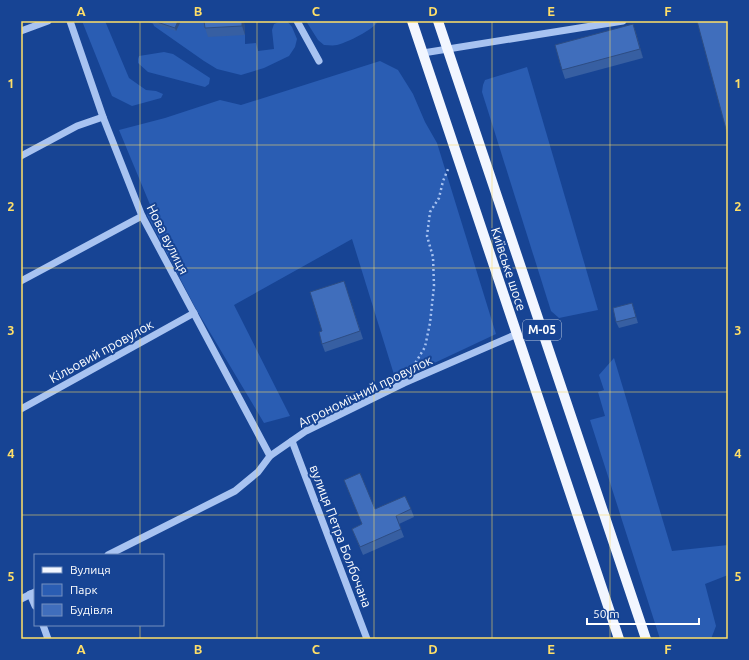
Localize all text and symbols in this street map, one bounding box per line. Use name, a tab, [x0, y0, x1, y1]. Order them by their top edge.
text: A	[76, 4, 86, 18]
text: B	[194, 4, 203, 18]
text: C	[312, 4, 321, 18]
text: D	[428, 4, 438, 18]
text: E	[547, 4, 555, 18]
text: F	[664, 4, 672, 18]
text: 1	[7, 76, 15, 90]
text: 1	[734, 76, 742, 90]
text: 2	[7, 199, 15, 213]
text: 2	[734, 199, 742, 213]
street label: Нова вулиця	[144, 202, 192, 276]
street label: Київське шосе	[489, 226, 529, 312]
street label: Кільовий провулок	[47, 317, 156, 385]
road number: М-05	[523, 320, 561, 340]
text: 3	[7, 323, 15, 337]
text: 3	[734, 323, 742, 337]
street label: Агрономічний провулок	[296, 352, 435, 430]
text: 4	[7, 446, 15, 460]
text: 4	[734, 446, 742, 460]
street label: вулиця Петра Болбочана	[307, 463, 375, 609]
legend	[34, 554, 164, 626]
text: Вулиця	[70, 563, 111, 576]
text: 5	[7, 569, 15, 583]
text: 5	[734, 569, 742, 583]
text: Парк	[70, 583, 98, 596]
scale bar	[587, 600, 699, 626]
text: Будівля	[70, 603, 113, 616]
text: 50 m	[593, 607, 620, 620]
text: A	[76, 642, 86, 656]
text: B	[194, 642, 203, 656]
text: C	[312, 642, 321, 656]
text: D	[428, 642, 438, 656]
text: E	[547, 642, 555, 656]
text: F	[664, 642, 672, 656]

